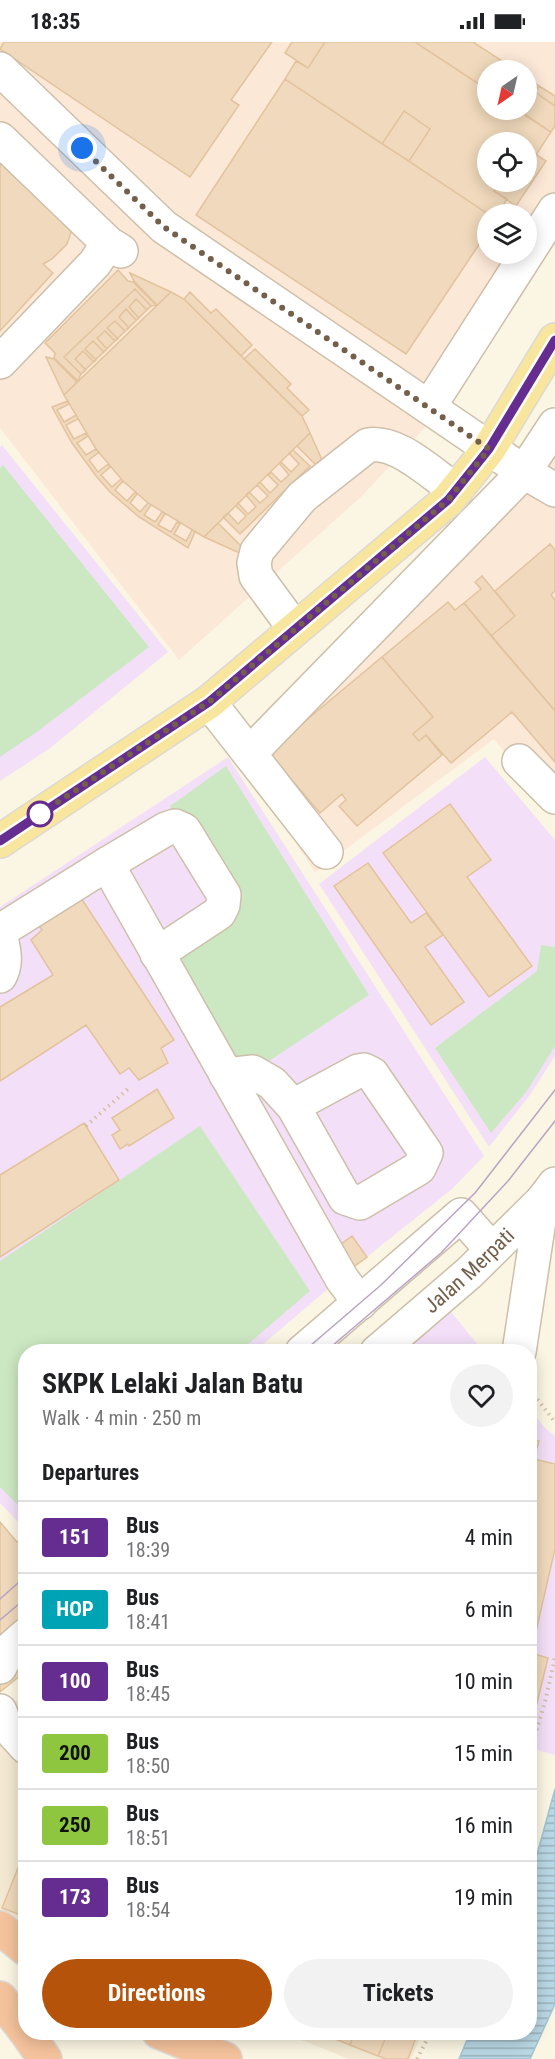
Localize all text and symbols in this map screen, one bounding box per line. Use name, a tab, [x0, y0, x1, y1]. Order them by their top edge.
text: 18:35	[30, 9, 81, 34]
north arrow	[477, 60, 537, 120]
map controls	[477, 60, 537, 264]
button: locate	[477, 132, 537, 192]
your location	[67, 133, 97, 163]
button: layers	[477, 204, 537, 264]
unlabelled marker	[27, 801, 53, 827]
street label: Jalan Merpati	[419, 1223, 519, 1318]
button: heart	[450, 1364, 513, 1427]
text: SKPK Lelaki Jalan Batu	[42, 1367, 303, 1400]
text: Walk · 4 min · 250 m	[42, 1406, 201, 1430]
text: Departures	[42, 1460, 139, 1485]
text: Bus	[126, 1513, 159, 1538]
text: 151	[59, 1525, 91, 1549]
text: 4 min	[465, 1525, 513, 1550]
text: 18:39	[126, 1538, 170, 1562]
text: Bus	[126, 1585, 159, 1610]
text: HOP	[56, 1597, 94, 1621]
text: 6 min	[465, 1597, 513, 1622]
text: 18:41	[126, 1610, 170, 1634]
text: Bus	[126, 1657, 159, 1682]
text: 100	[59, 1669, 91, 1693]
text: 10 min	[454, 1669, 513, 1694]
text: 18:45	[126, 1682, 170, 1706]
text: Bus	[126, 1729, 159, 1754]
text: 200	[59, 1741, 91, 1765]
text: 15 min	[454, 1741, 513, 1766]
text: 18:50	[126, 1754, 170, 1778]
text: Bus	[126, 1801, 159, 1826]
text: 250	[59, 1813, 91, 1837]
text: 16 min	[454, 1813, 513, 1838]
text: 18:51	[126, 1826, 170, 1850]
text: Bus	[126, 1873, 159, 1898]
text: 173	[59, 1885, 91, 1909]
text: 19 min	[454, 1885, 513, 1910]
text: 18:54	[126, 1898, 170, 1922]
button: Directions	[42, 1959, 272, 2028]
button: Tickets	[284, 1959, 513, 2028]

